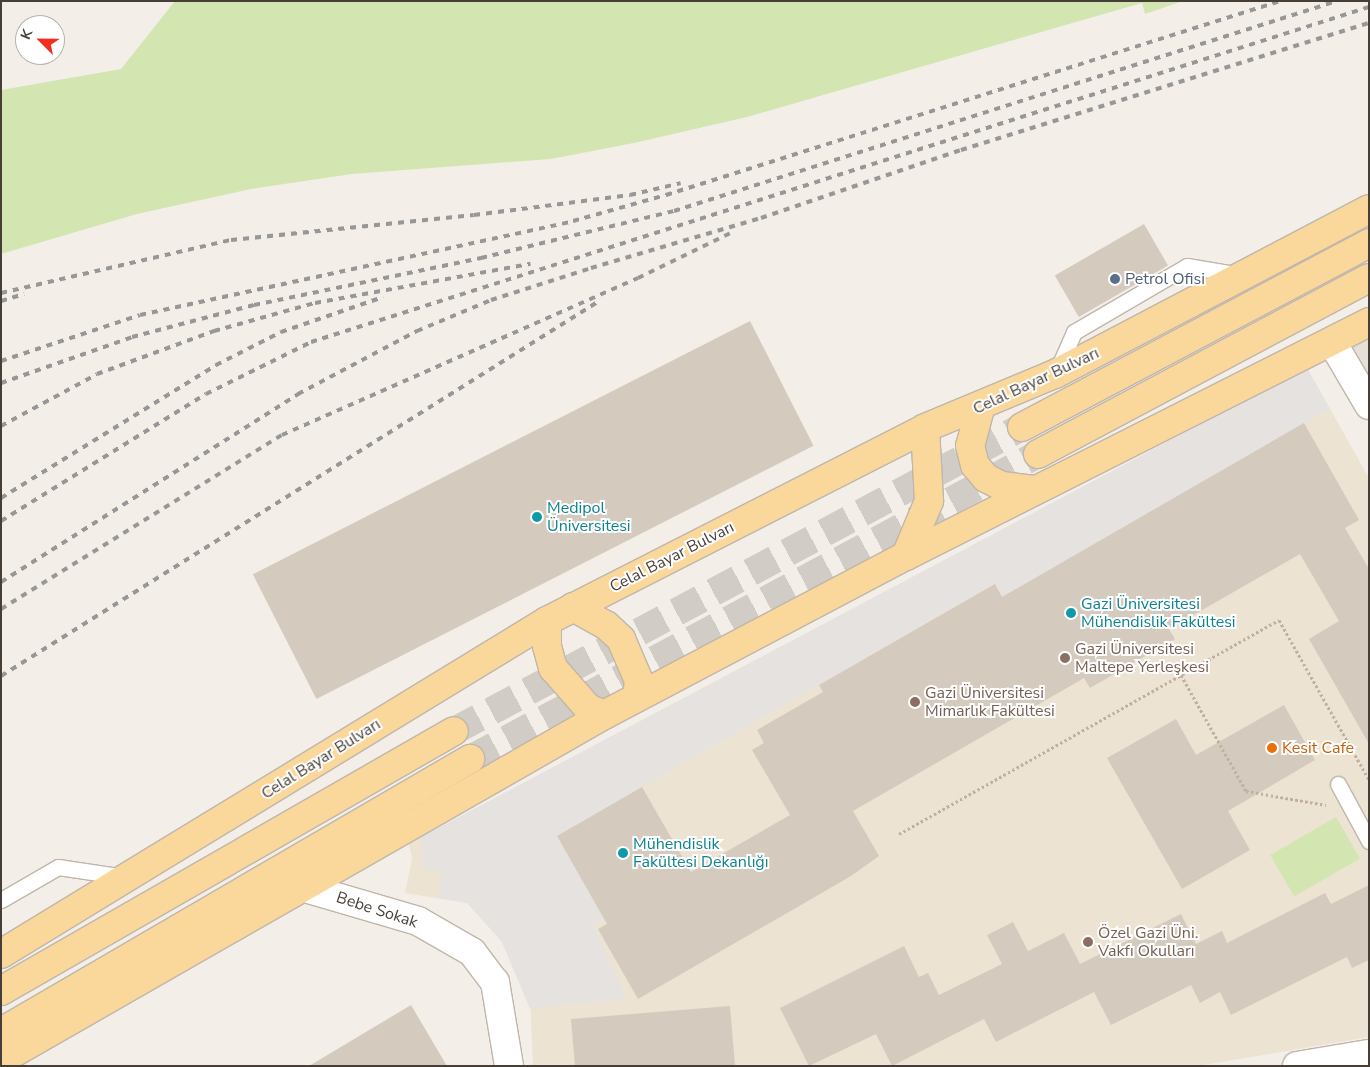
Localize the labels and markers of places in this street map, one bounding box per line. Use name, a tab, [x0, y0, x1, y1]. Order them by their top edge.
place label: Petrol Ofisi	[1125, 269, 1205, 289]
marker: Petrol Ofisi	[1109, 273, 1121, 285]
place label: Medipol Üniversitesi	[547, 498, 631, 536]
marker: Medipol Üniversitesi	[531, 511, 543, 523]
place label: Gazi Üniversitesi Mühendislik Fakültesi	[1081, 594, 1236, 632]
marker: Gazi Üniversitesi Mühendislik Fakültesi	[1065, 607, 1077, 619]
place label: Gazi Üniversitesi Maltepe Yerleşkesi	[1075, 639, 1209, 677]
marker: Gazi Üniversitesi Maltepe Yerleşkesi	[1059, 652, 1071, 664]
place label: Gazi Üniversitesi Mimarlık Fakültesi	[925, 683, 1055, 721]
marker: Gazi Üniversitesi Mimarlık Fakültesi	[909, 696, 921, 708]
place label: Kesit Cafe	[1282, 738, 1354, 758]
marker: Kesit Cafe	[1266, 742, 1278, 754]
place label: Mühendislik Fakültesi Dekanlığı	[633, 834, 768, 872]
marker: Mühendislik Fakültesi Dekanlığı	[617, 847, 629, 859]
place label: Özel Gazi Üni. Vakfı Okulları	[1098, 923, 1198, 961]
marker: Özel Gazi Üni. Vakfı Okulları	[1082, 936, 1094, 948]

